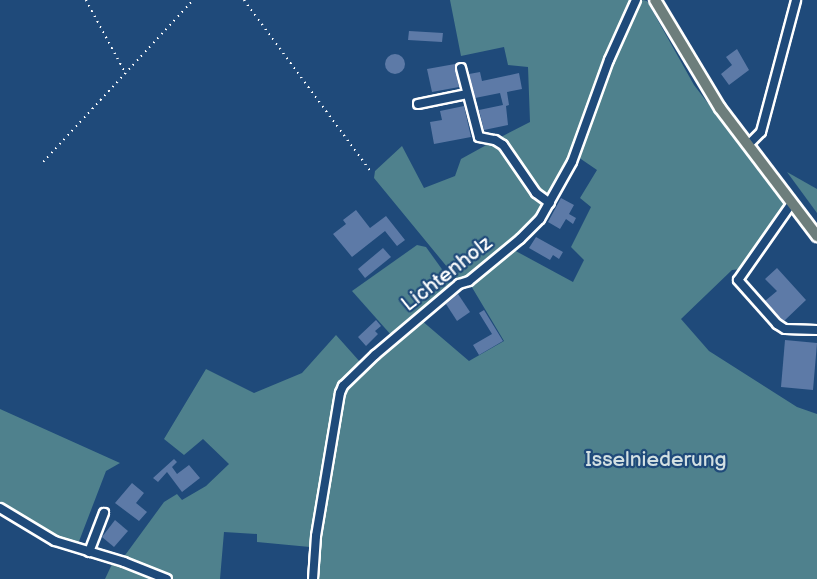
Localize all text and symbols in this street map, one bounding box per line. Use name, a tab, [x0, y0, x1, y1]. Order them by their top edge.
street label: Lichtenholz	[397, 231, 497, 317]
park label: Isselniederung	[585, 447, 727, 473]

